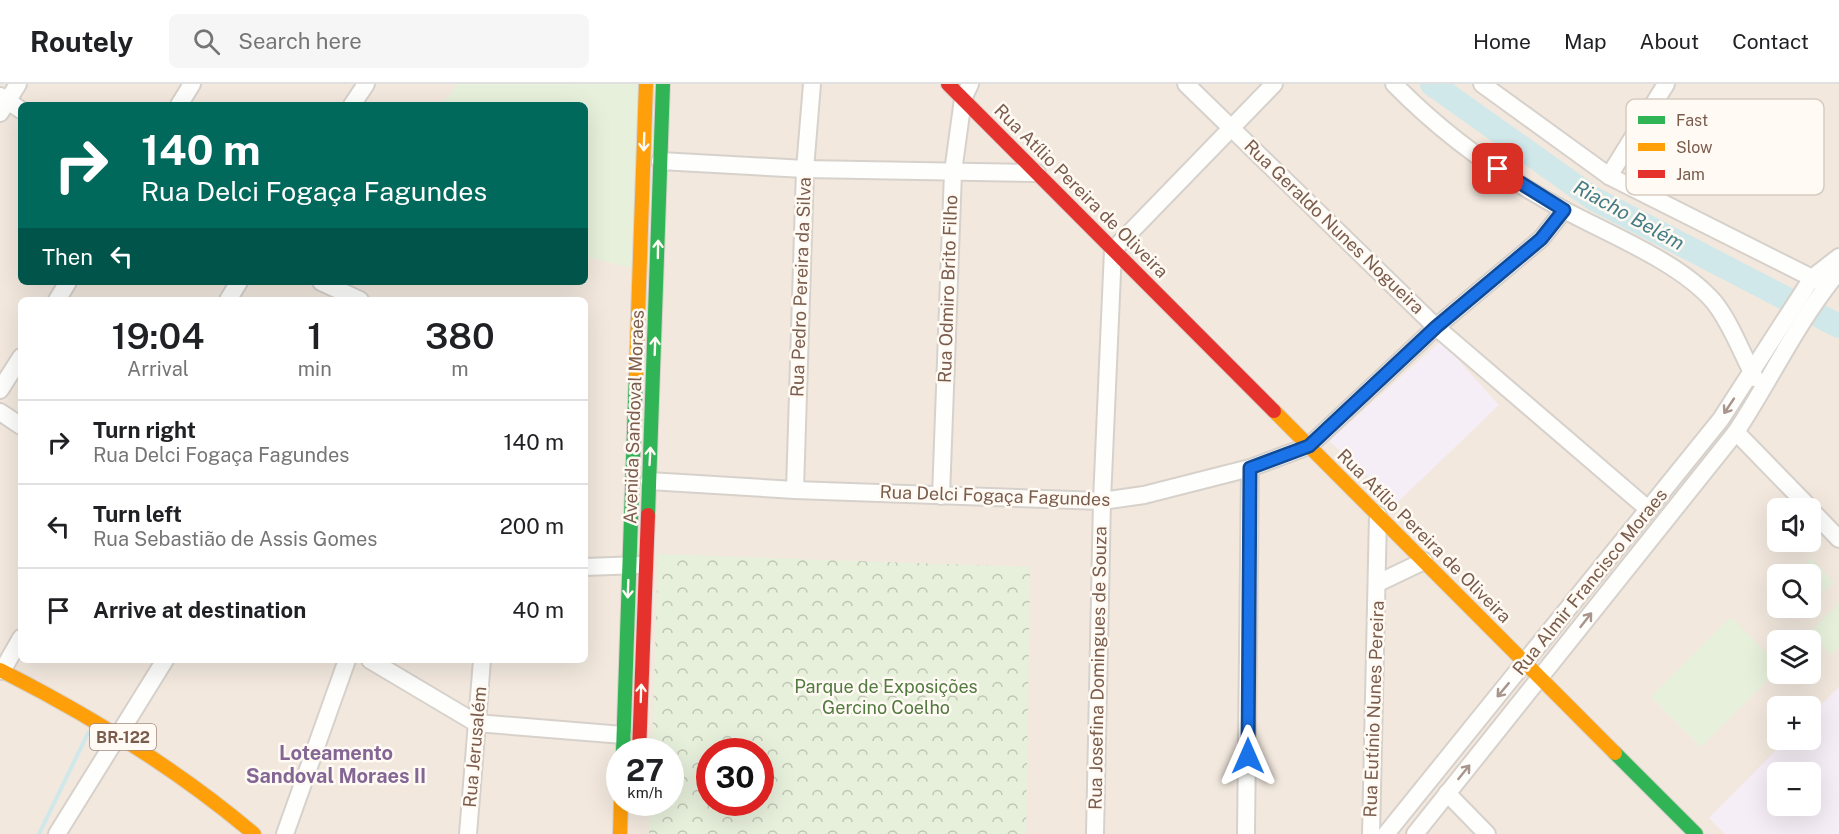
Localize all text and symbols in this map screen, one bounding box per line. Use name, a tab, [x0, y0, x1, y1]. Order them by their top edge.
search box	[169, 14, 589, 68]
text: Routely	[30, 25, 133, 58]
icon: search	[190, 25, 223, 58]
text: Search here	[238, 28, 362, 54]
text: Home	[1473, 29, 1531, 54]
text: Map	[1564, 29, 1607, 54]
text: About	[1640, 29, 1699, 54]
text: Contact	[1732, 29, 1809, 54]
legend	[1626, 99, 1824, 195]
street label: Rua Atílio Pereira de Oliveira	[990, 100, 1172, 282]
text: Fast	[1676, 111, 1708, 130]
text: 140 m	[141, 125, 261, 174]
icon: right	[42, 126, 120, 204]
one-way arrow	[639, 132, 650, 152]
street label: Rua Geraldo Nunes Nogueira	[1240, 135, 1429, 318]
text: Slow	[1676, 138, 1713, 157]
pin	[1472, 143, 1523, 194]
icon: arrive	[1481, 152, 1514, 185]
text: Jam	[1676, 165, 1705, 184]
text: Rua Delci Fogaça Fagundes	[141, 175, 487, 207]
water label: Riacho Belém	[1570, 175, 1688, 255]
street label: Rua Pedro Pereira da Silva	[786, 177, 815, 397]
street label: Rua Odmiro Brito Filho	[934, 195, 961, 383]
one-way arrow	[652, 239, 664, 259]
icon: left	[105, 240, 138, 273]
text: Then	[42, 244, 93, 270]
street label: Avenida Sandoval Moraes	[619, 310, 648, 524]
text: 19:04	[111, 315, 204, 357]
text: 1	[307, 315, 322, 357]
text: 380	[425, 315, 495, 357]
one-way arrow	[649, 336, 660, 356]
text: Arrival	[127, 357, 189, 381]
text: min	[298, 357, 332, 381]
text: m	[451, 357, 468, 381]
one-way arrow	[1723, 397, 1735, 414]
text: Turn right	[93, 417, 196, 443]
icon: right	[42, 426, 75, 459]
text: 140 m	[503, 429, 564, 455]
text: Rua Delci Fogaça Fagundes	[93, 443, 349, 467]
street label: Rua Atílio Pereira de Oliveira	[1333, 445, 1515, 627]
one-way arrow	[644, 447, 655, 467]
street label: Rua Delci Fogaça Fagundes	[879, 481, 1111, 510]
street label: Rua Almir Francisco Moraes	[1508, 484, 1671, 679]
map controls	[1767, 498, 1821, 816]
button: sound	[1767, 498, 1821, 552]
text: Turn left	[93, 501, 182, 527]
icon: left	[42, 510, 75, 543]
text: 200 m	[500, 513, 564, 539]
street label: Rua Josefina Domingues de Souza	[1085, 526, 1110, 810]
text: Rua Sebastião de Assis Gomes	[93, 527, 377, 551]
button: search	[1767, 564, 1821, 618]
one-way arrow	[622, 579, 634, 599]
icon: arrive	[42, 594, 75, 627]
text: Arrive at destination	[93, 597, 306, 623]
text: 40 m	[512, 597, 564, 623]
street label: Rua Eutínio Nunes Pereira	[1359, 600, 1388, 818]
one-way arrow	[1580, 612, 1593, 628]
button: layers	[1767, 630, 1821, 684]
park label: Parque de Exposições Gercino Coelho	[794, 676, 978, 718]
one-way arrow	[1496, 682, 1510, 697]
one-way arrow	[635, 684, 647, 704]
street label: Rua Jerusalém	[459, 686, 490, 808]
button: +	[1767, 696, 1821, 750]
road number: BR-122	[90, 724, 156, 750]
position arrow	[1216, 724, 1280, 788]
speed limit sign: 30	[696, 738, 774, 816]
district label: Loteamento Sandoval Moraes II	[246, 741, 426, 788]
text: 27	[626, 752, 664, 788]
button: −	[1767, 762, 1821, 816]
one-way arrow	[1457, 765, 1471, 780]
text: km/h	[627, 784, 663, 801]

